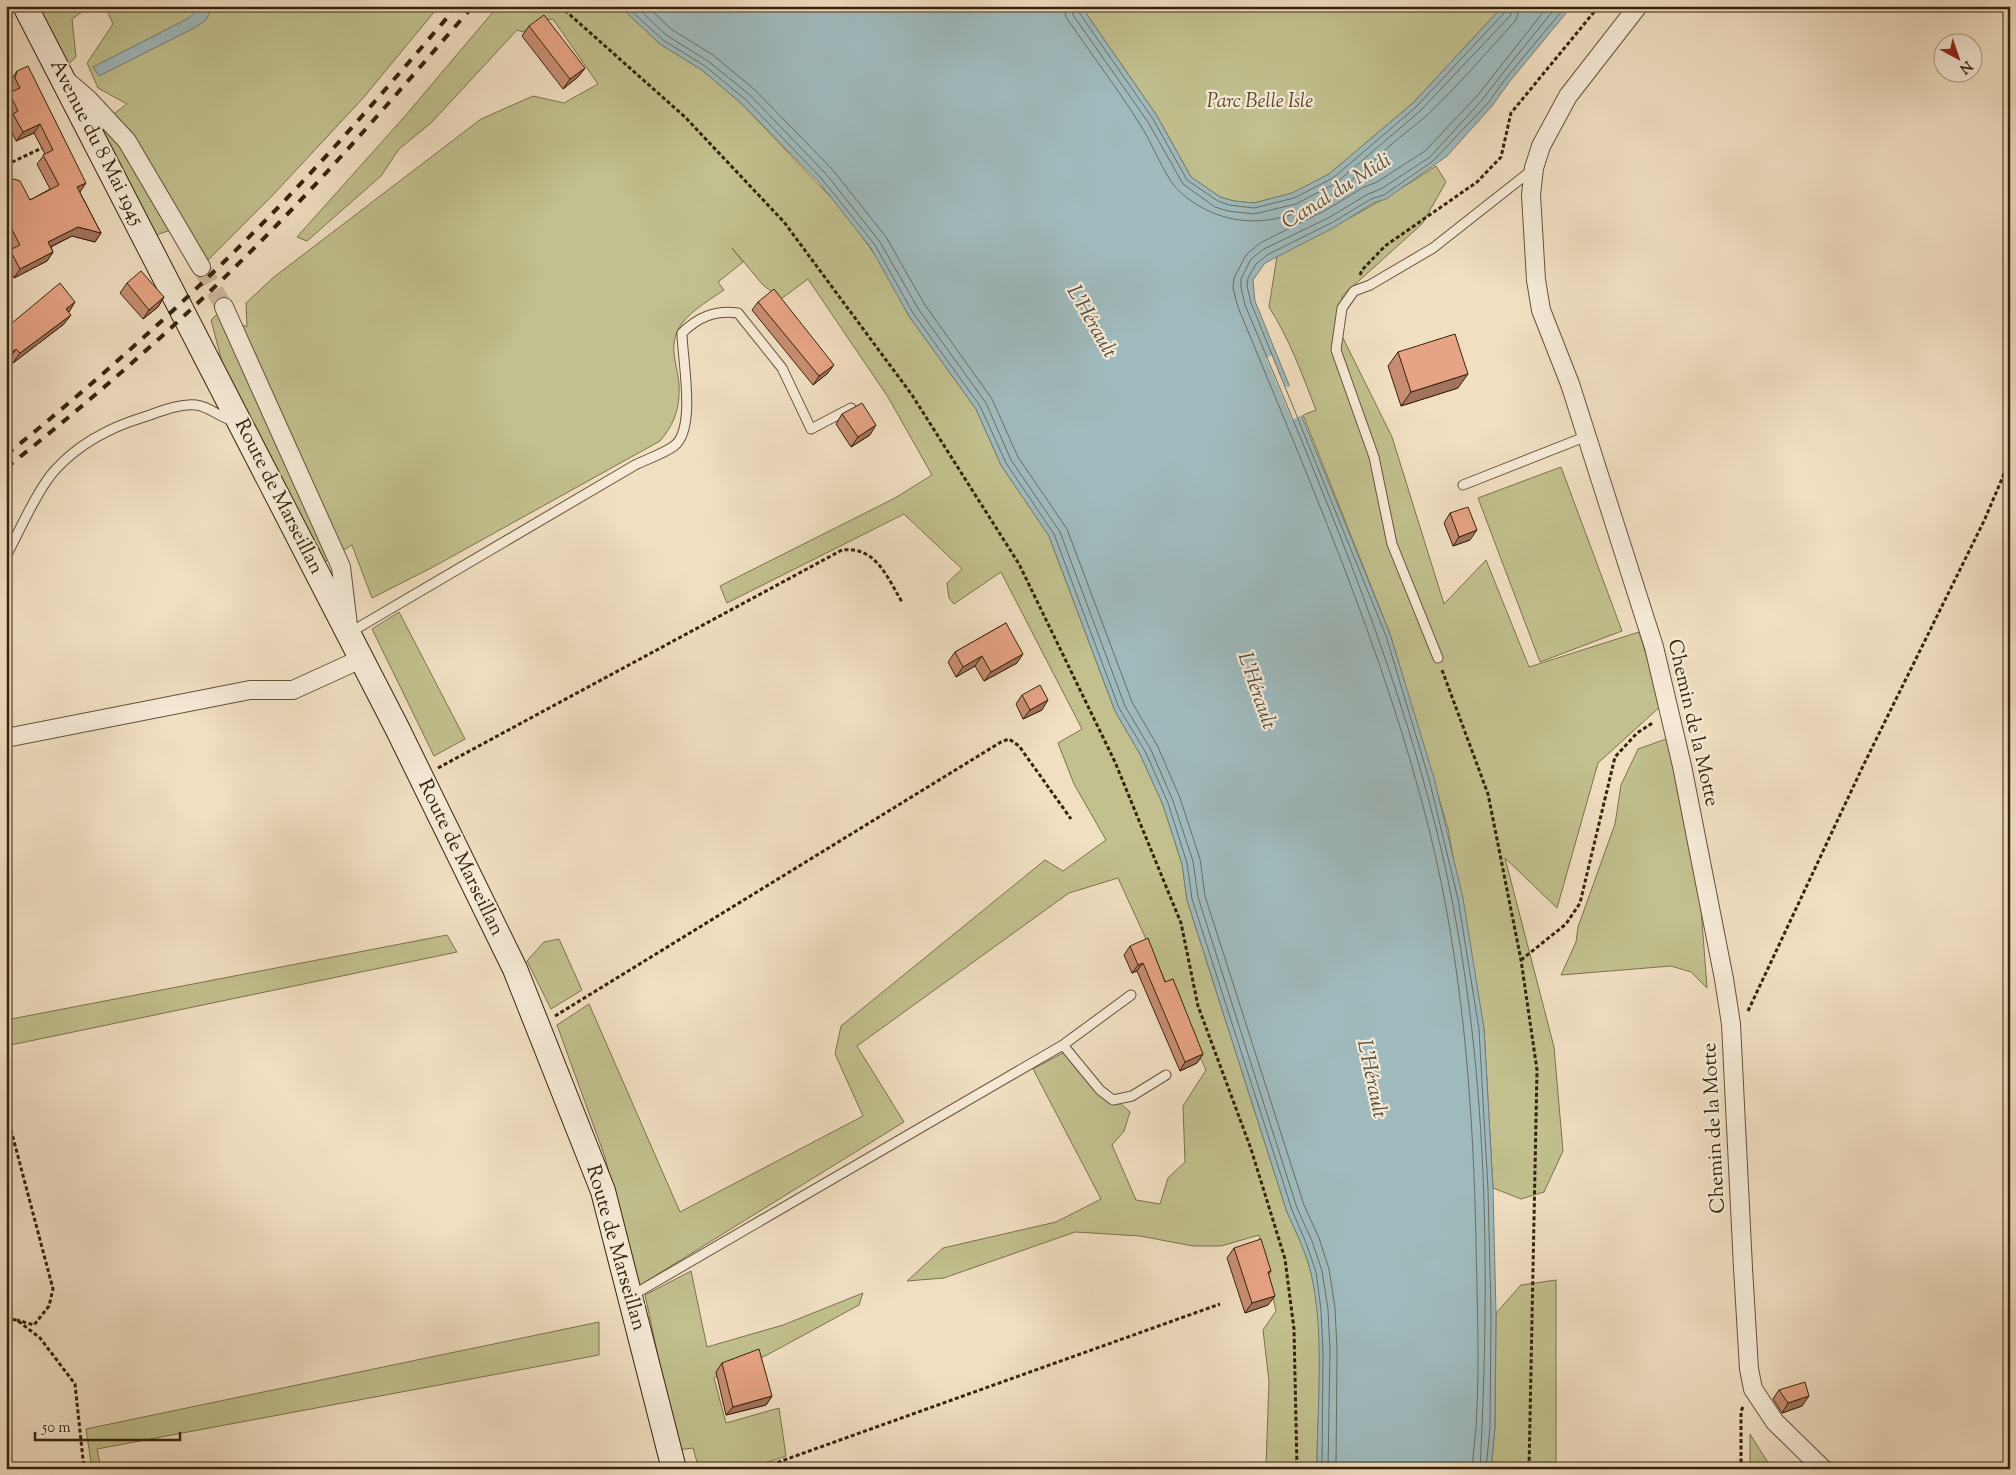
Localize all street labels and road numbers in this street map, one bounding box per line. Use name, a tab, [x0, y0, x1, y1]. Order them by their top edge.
street label: Avenue du 8 Mai 1945	[42, 55, 151, 231]
street label: Route de Marseillan	[226, 414, 330, 580]
street label: Chemin de la Motte	[1659, 636, 1725, 810]
street label: Route de Marseillan	[409, 775, 511, 941]
street label: Chemin de la Motte	[1696, 1042, 1734, 1214]
street label: Route de Marseillan	[577, 1162, 653, 1334]

